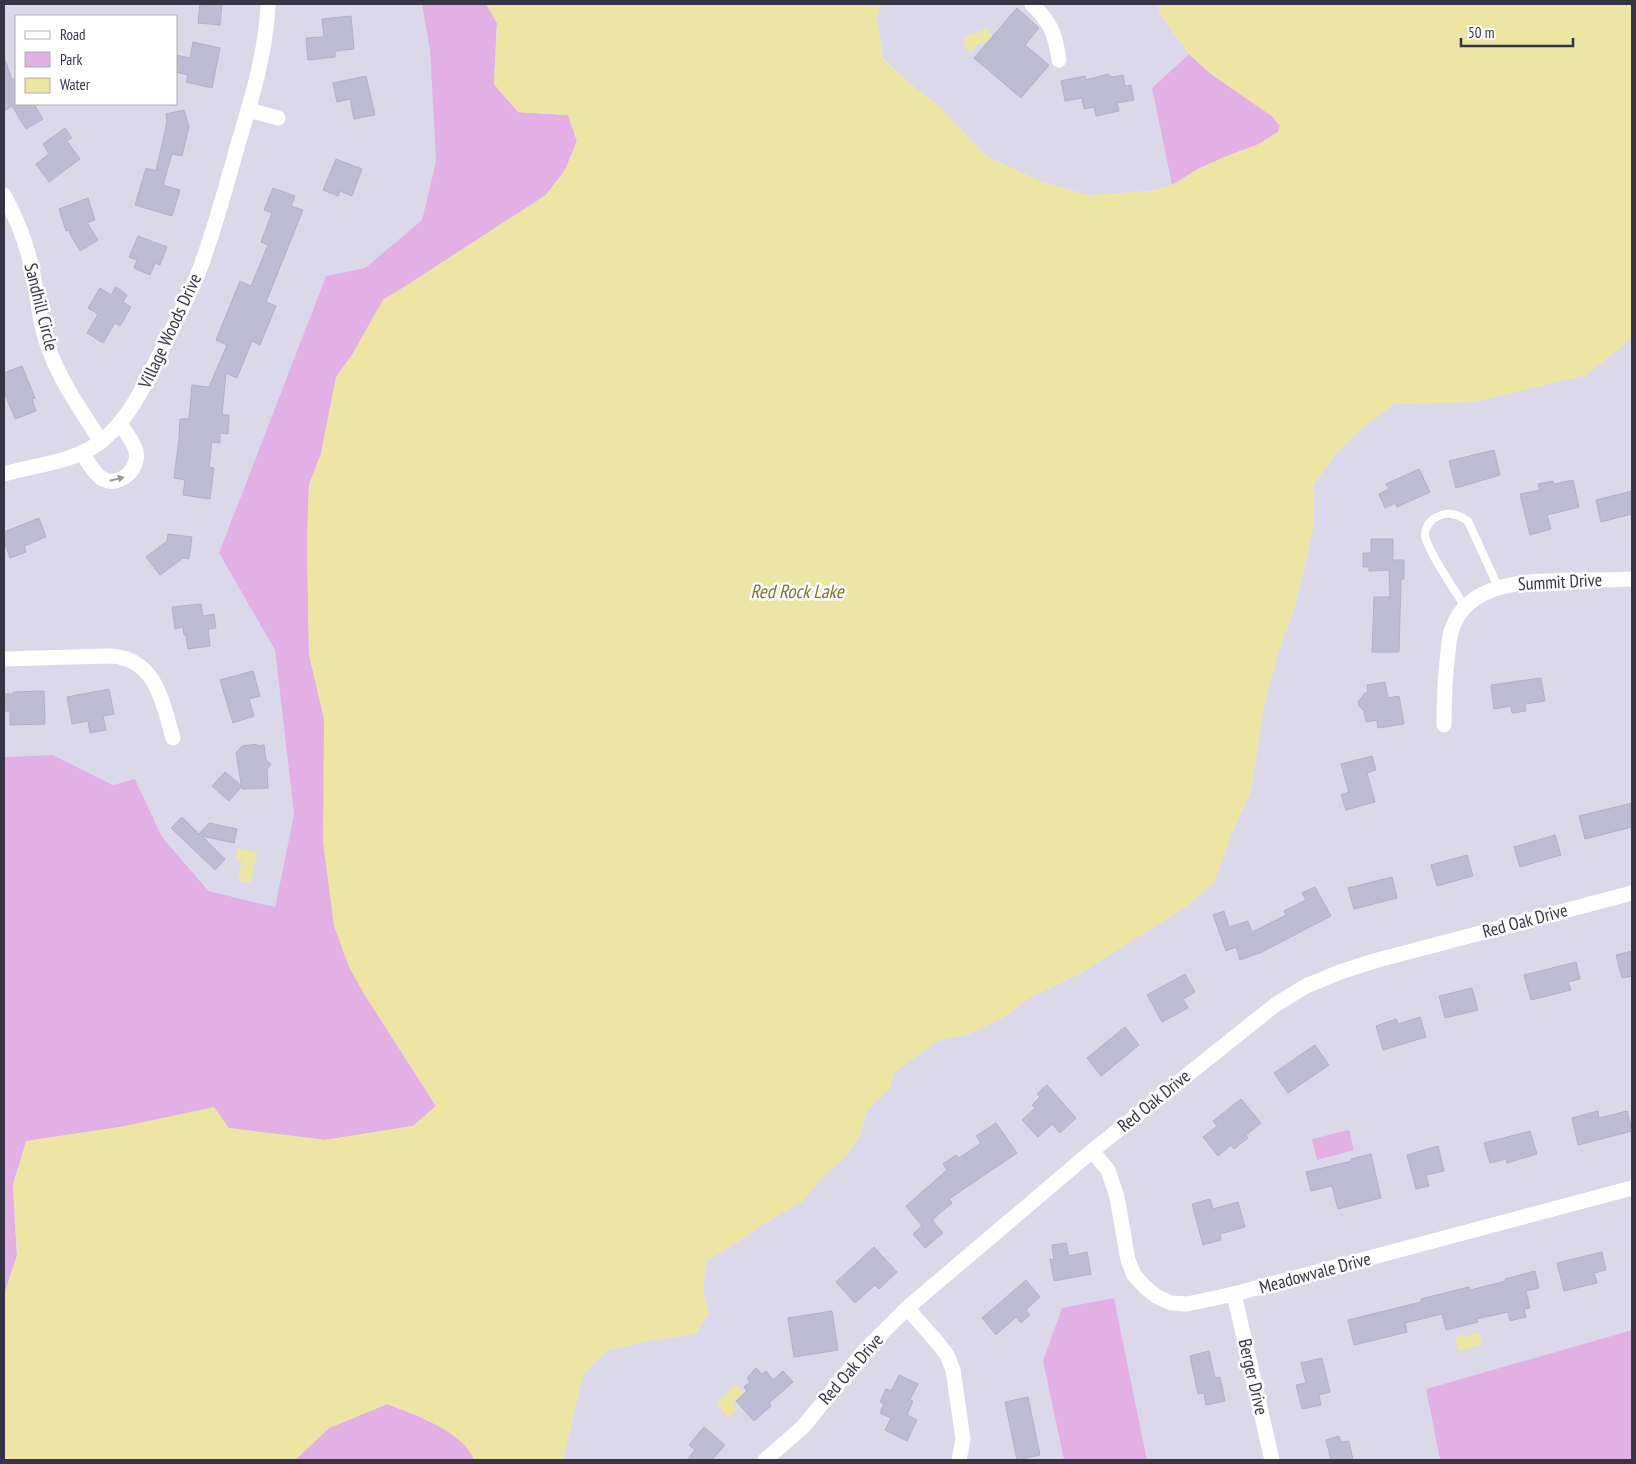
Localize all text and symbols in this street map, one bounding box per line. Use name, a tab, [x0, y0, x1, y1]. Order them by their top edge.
legend	[15, 15, 178, 105]
scale bar	[1461, 15, 1574, 47]
text: 50 m	[1468, 23, 1494, 42]
text: Road	[60, 25, 86, 44]
text: Park	[60, 50, 82, 69]
text: Water	[60, 75, 91, 94]
street label: Sandhill Circle	[19, 261, 63, 353]
street label: Village Woods Drive	[133, 270, 206, 393]
one-way arrow	[110, 475, 125, 483]
street label: Summit Drive	[1517, 568, 1603, 595]
water label: Red Rock Lake	[750, 579, 845, 603]
street label: Red Oak Drive	[1480, 898, 1570, 943]
street label: Red Oak Drive	[1113, 1064, 1195, 1137]
street label: Meadowvale Drive	[1257, 1247, 1373, 1298]
street label: Red Oak Drive	[813, 1328, 888, 1409]
street label: Berger Drive	[1234, 1337, 1273, 1417]

